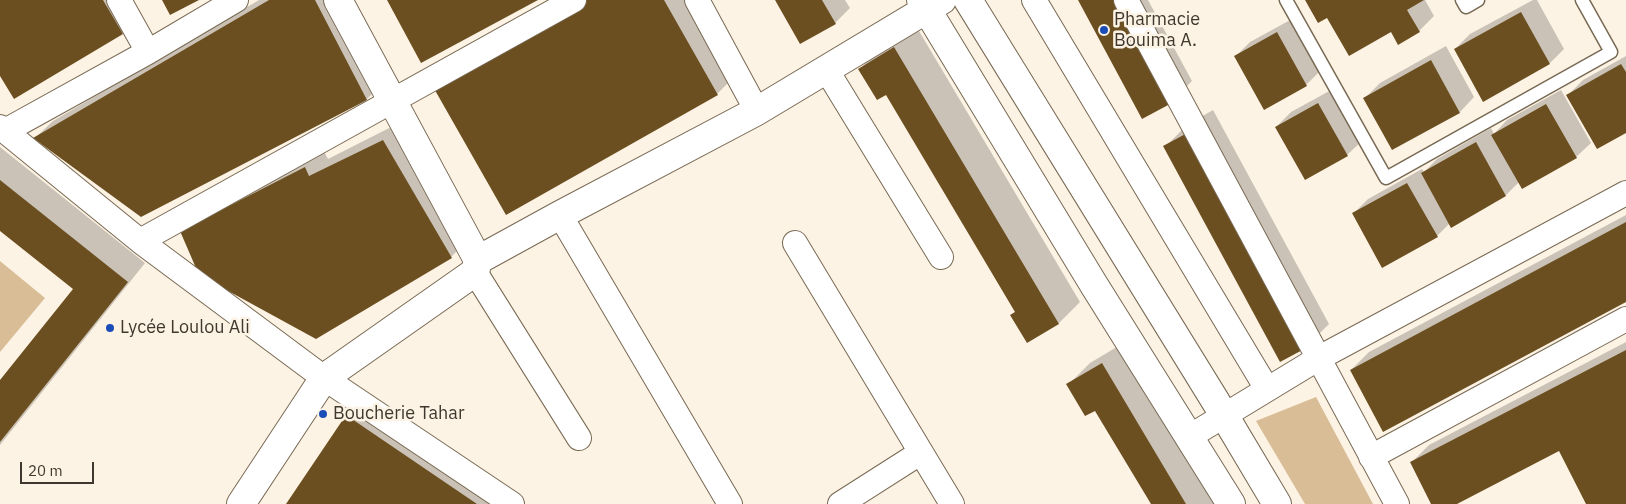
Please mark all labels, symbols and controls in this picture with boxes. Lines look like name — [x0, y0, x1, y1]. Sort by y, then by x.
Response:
place label: Pharmacie Bouima A. — [1114, 9, 1200, 52]
marker: Pharmacie Bouima A. — [1098, 24, 1110, 36]
place label: Lycée Loulou Ali — [120, 317, 250, 339]
marker: Lycée Loulou Ali — [104, 322, 116, 334]
place label: Boucherie Tahar — [333, 403, 465, 425]
marker: Boucherie Tahar — [317, 408, 329, 420]
scale bar — [22, 452, 96, 484]
text: 20 m — [28, 461, 63, 480]

